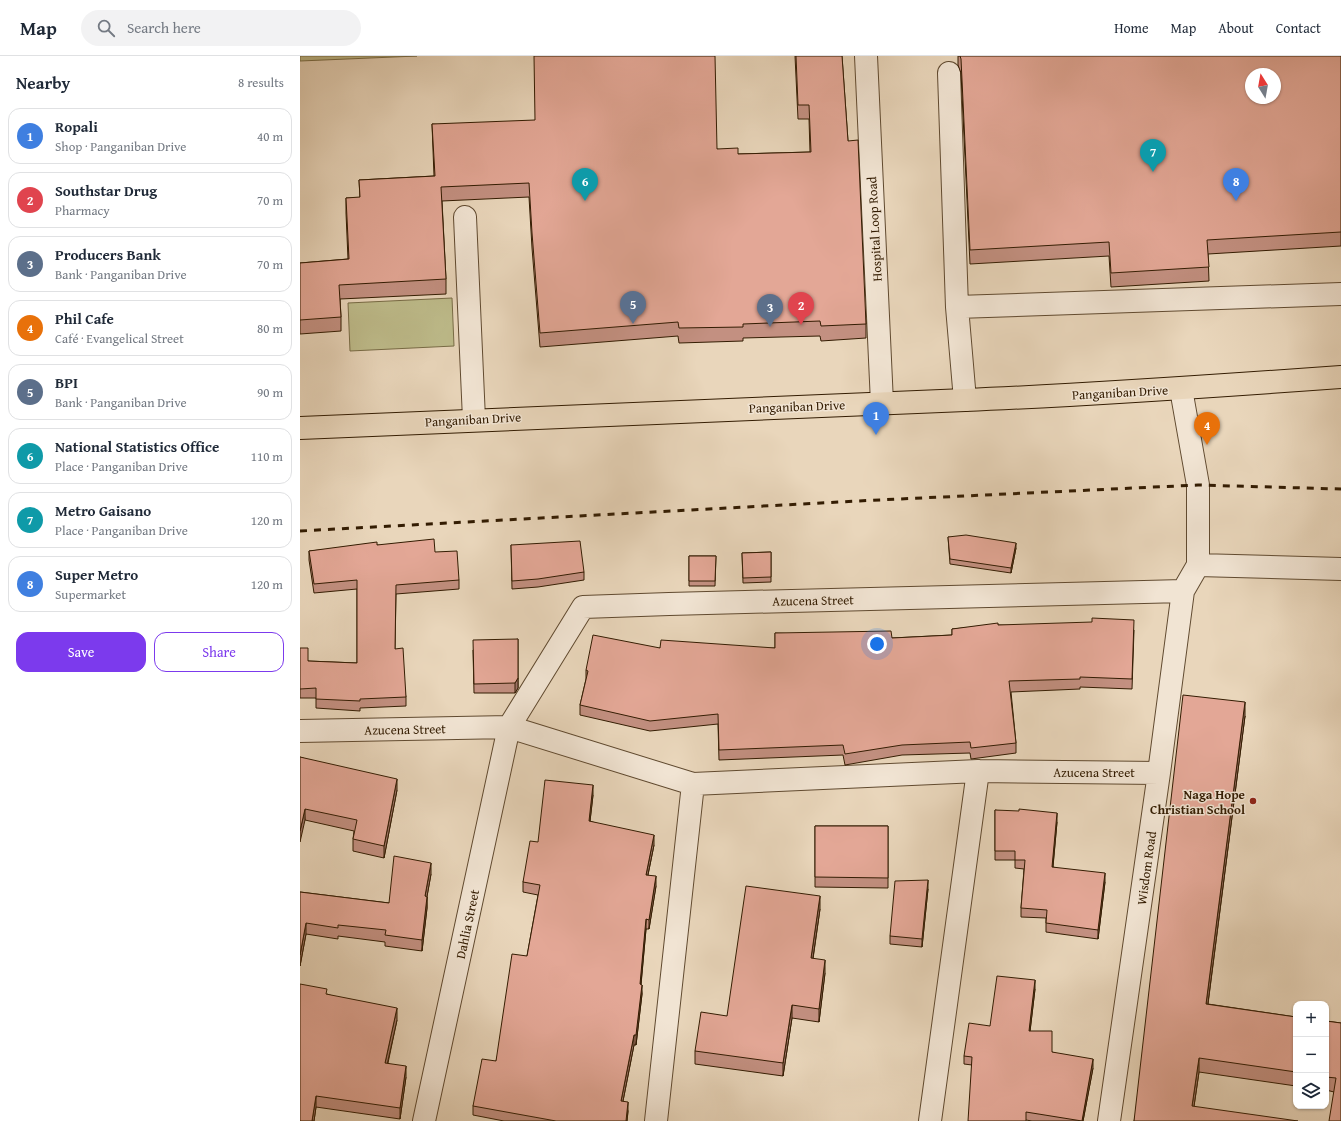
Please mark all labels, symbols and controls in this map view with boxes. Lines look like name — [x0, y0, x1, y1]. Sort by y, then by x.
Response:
search box — [81, 10, 361, 46]
text: Map — [20, 14, 57, 42]
icon: search — [95, 17, 117, 39]
text: Search here — [127, 17, 201, 38]
text: Home — [1114, 18, 1149, 38]
text: Map — [1171, 18, 1196, 38]
text: About — [1218, 18, 1254, 38]
text: Contact — [1276, 18, 1321, 38]
north arrow — [1245, 68, 1281, 104]
text: Nearby — [16, 70, 70, 95]
text: 8 results — [238, 73, 284, 92]
text: Ropali — [55, 116, 98, 137]
text: 1 — [27, 127, 33, 146]
text: 40 m — [257, 127, 283, 146]
text: Shop · Panganiban Drive — [55, 137, 186, 156]
pin: 7 — [1140, 139, 1166, 172]
pin: 6 — [572, 168, 598, 201]
pin: 8 — [1223, 168, 1249, 201]
street label: Hospital Loop Road — [862, 176, 887, 282]
text: Southstar Drug — [55, 180, 157, 201]
text: 2 — [27, 191, 33, 210]
text: 70 m — [257, 191, 283, 210]
text: Pharmacy — [55, 201, 110, 220]
text: Producers Bank — [55, 244, 161, 265]
text: 3 — [27, 255, 33, 274]
text: 70 m — [257, 255, 283, 274]
text: Bank · Panganiban Drive — [55, 265, 187, 284]
pin: 5 — [620, 291, 646, 324]
pin: 2 — [788, 292, 814, 325]
pin: 3 — [757, 294, 783, 327]
text: Phil Cafe — [55, 308, 114, 329]
text: 4 — [27, 319, 33, 338]
text: 80 m — [257, 319, 283, 338]
text: Café · Evangelical Street — [55, 329, 184, 348]
text: BPI — [55, 372, 78, 393]
street label: Panganiban Drive — [1071, 380, 1169, 405]
text: 5 — [27, 383, 33, 402]
text: 90 m — [257, 383, 283, 402]
text: Bank · Panganiban Drive — [55, 393, 187, 412]
street label: Panganiban Drive — [749, 395, 845, 418]
pin: 1 — [863, 402, 889, 435]
street label: Panganiban Drive — [424, 407, 522, 432]
pin: 4 — [1194, 412, 1220, 445]
text: National Statistics Office — [55, 436, 219, 457]
text: 6 — [27, 447, 33, 466]
text: 110 m — [251, 447, 283, 466]
text: Place · Panganiban Drive — [55, 457, 188, 476]
text: Metro Gaisano — [55, 500, 151, 521]
text: 7 — [27, 511, 33, 530]
text: 120 m — [251, 511, 283, 530]
text: Place · Panganiban Drive — [55, 521, 188, 540]
text: Super Metro — [55, 564, 138, 585]
text: 8 — [27, 575, 33, 594]
text: 120 m — [251, 575, 283, 594]
text: Supermarket — [55, 585, 126, 604]
street label: Azucena Street — [772, 590, 854, 611]
button: Save — [16, 632, 146, 672]
button: Share — [154, 632, 284, 672]
your location — [867, 634, 887, 654]
street label: Azucena Street — [364, 719, 446, 740]
street label: Azucena Street — [1053, 763, 1135, 782]
place label: Naga Hope Christian School — [1150, 785, 1245, 819]
marker: Naga Hope Christian School — [1248, 796, 1258, 806]
street label: Wisdom Road — [1132, 830, 1161, 906]
street label: Dahlia Street — [451, 887, 484, 961]
map controls — [1293, 1001, 1329, 1109]
button: + — [1293, 1001, 1329, 1037]
button: − — [1293, 1037, 1329, 1073]
button: layers — [1293, 1073, 1329, 1109]

